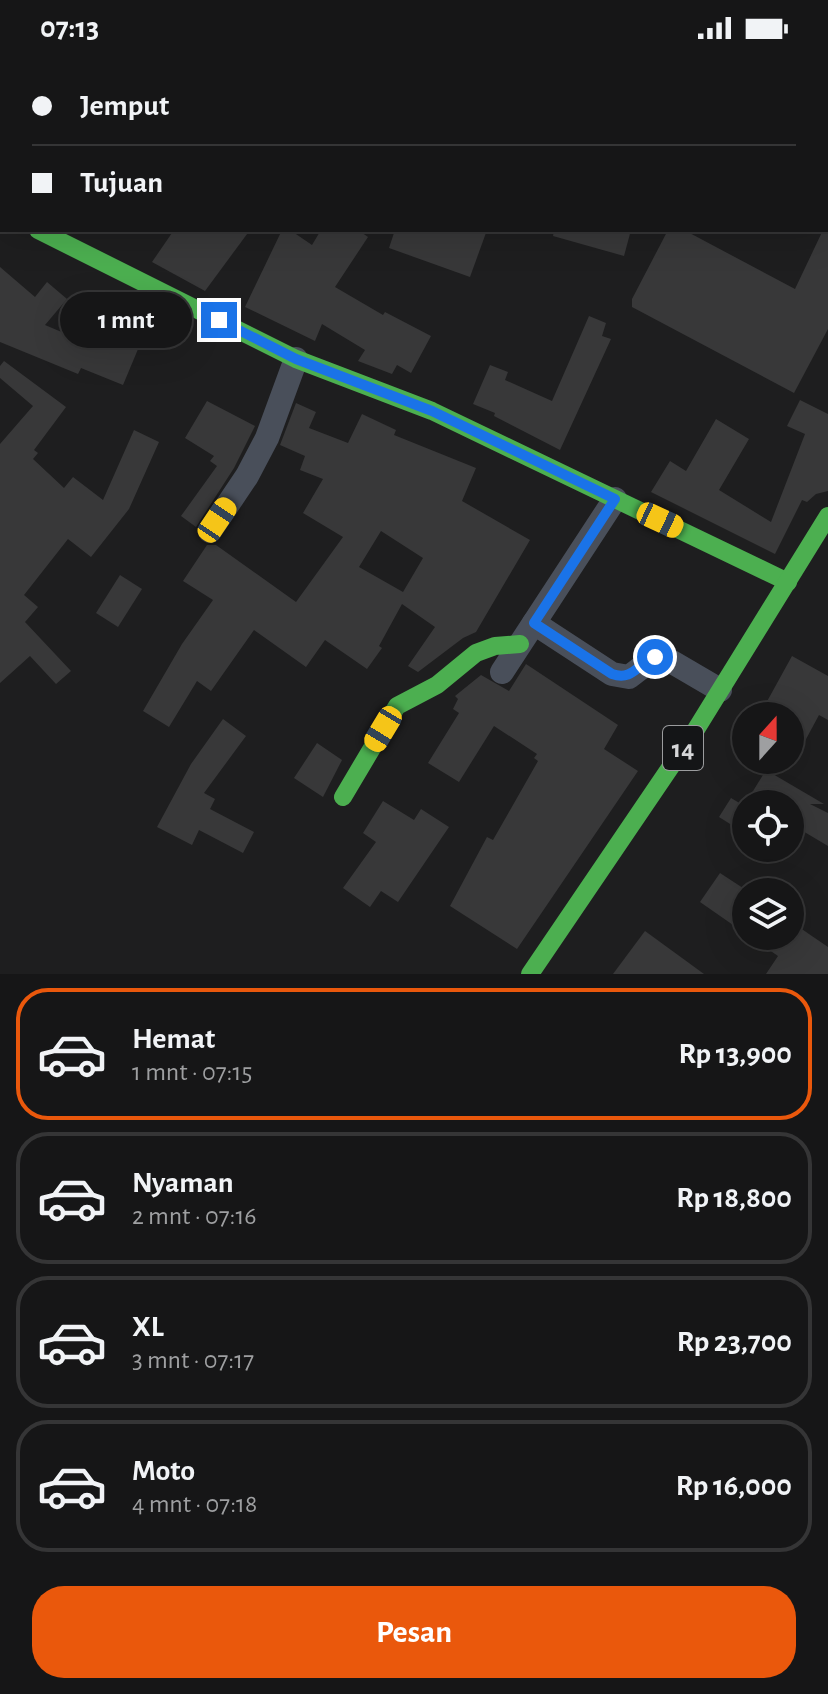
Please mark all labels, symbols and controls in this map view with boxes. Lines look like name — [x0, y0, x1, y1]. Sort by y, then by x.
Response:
text: 07:13 — [40, 13, 99, 43]
text: Jemput — [80, 91, 169, 121]
text: Tujuan — [80, 168, 163, 198]
callout: 1 mnt — [59, 292, 191, 348]
route end — [201, 302, 237, 338]
text: 1 mnt — [98, 307, 154, 333]
car — [194, 493, 240, 547]
car — [633, 499, 687, 541]
route start — [637, 639, 673, 675]
car — [360, 702, 406, 756]
north arrow — [732, 702, 804, 774]
map controls — [732, 702, 804, 950]
road number: 14 — [663, 726, 703, 770]
button: locate — [732, 790, 804, 862]
button: layers — [732, 878, 804, 950]
icon: car — [36, 1018, 108, 1090]
text: Hemat — [132, 1024, 215, 1054]
text: Rp 13,900 — [678, 1039, 792, 1069]
text: 1 mnt · 07:15 — [132, 1059, 252, 1085]
icon: car — [36, 1162, 108, 1234]
text: Nyaman — [132, 1168, 234, 1198]
text: Rp 18,800 — [676, 1183, 792, 1213]
text: 2 mnt · 07:16 — [132, 1203, 257, 1229]
icon: car — [36, 1306, 108, 1378]
text: XL — [132, 1312, 164, 1342]
text: Rp 23,700 — [677, 1327, 792, 1357]
text: 3 mnt · 07:17 — [132, 1347, 254, 1373]
icon: car — [36, 1450, 108, 1522]
text: Moto — [132, 1456, 195, 1486]
text: Rp 16,000 — [676, 1471, 792, 1501]
text: 4 mnt · 07:18 — [132, 1491, 257, 1517]
button: Pesan — [32, 1586, 796, 1678]

